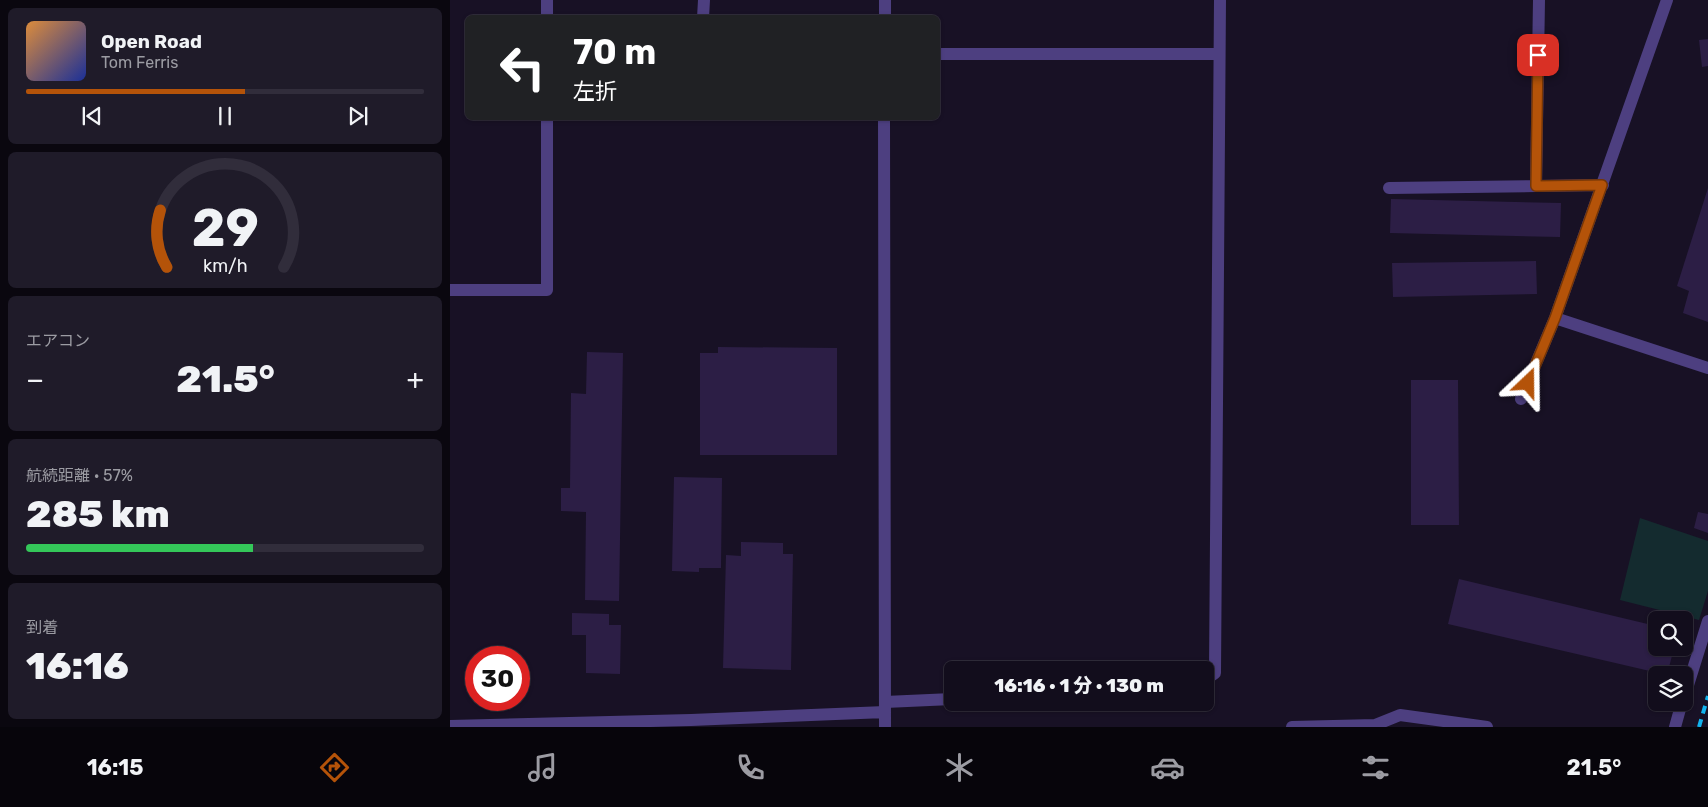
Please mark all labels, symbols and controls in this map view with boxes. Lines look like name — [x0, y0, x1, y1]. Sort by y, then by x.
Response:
text: Open Road — [101, 30, 202, 53]
text: 70 m — [573, 31, 656, 73]
pin — [1517, 34, 1559, 76]
icon: left — [490, 35, 555, 100]
icon: arrive — [1524, 41, 1552, 69]
text: Tom Ferris — [101, 53, 178, 72]
text: 左折 — [573, 78, 617, 105]
icon: previous — [78, 102, 106, 130]
icon: pause — [211, 102, 239, 130]
icon: next — [344, 102, 372, 130]
text: 29 — [191, 197, 259, 259]
text: km/h — [203, 255, 247, 276]
text: エアコン — [26, 331, 90, 350]
text: 21.5° — [176, 356, 275, 402]
position arrow — [1501, 356, 1553, 408]
text: − — [26, 363, 44, 396]
text: + — [407, 363, 424, 396]
text: 航続距離 · 57% — [26, 466, 133, 485]
text: 285 km — [26, 491, 170, 537]
map controls — [1648, 611, 1693, 711]
button: search — [1648, 611, 1693, 656]
text: 到着 — [26, 618, 58, 637]
text: 16:16 — [26, 643, 129, 689]
speed limit sign: 30 — [465, 646, 530, 711]
button: layers — [1648, 666, 1693, 711]
text: 16:16 · 1 分 · 130 m — [994, 674, 1164, 697]
icon: directions — [317, 750, 352, 785]
icon: music — [525, 750, 560, 785]
icon: phone — [733, 750, 768, 785]
icon: climate — [942, 750, 977, 785]
icon: car — [1150, 750, 1185, 785]
icon: filters — [1358, 750, 1393, 785]
text: 16:15 — [87, 754, 143, 781]
text: 21.5° — [1567, 754, 1621, 781]

